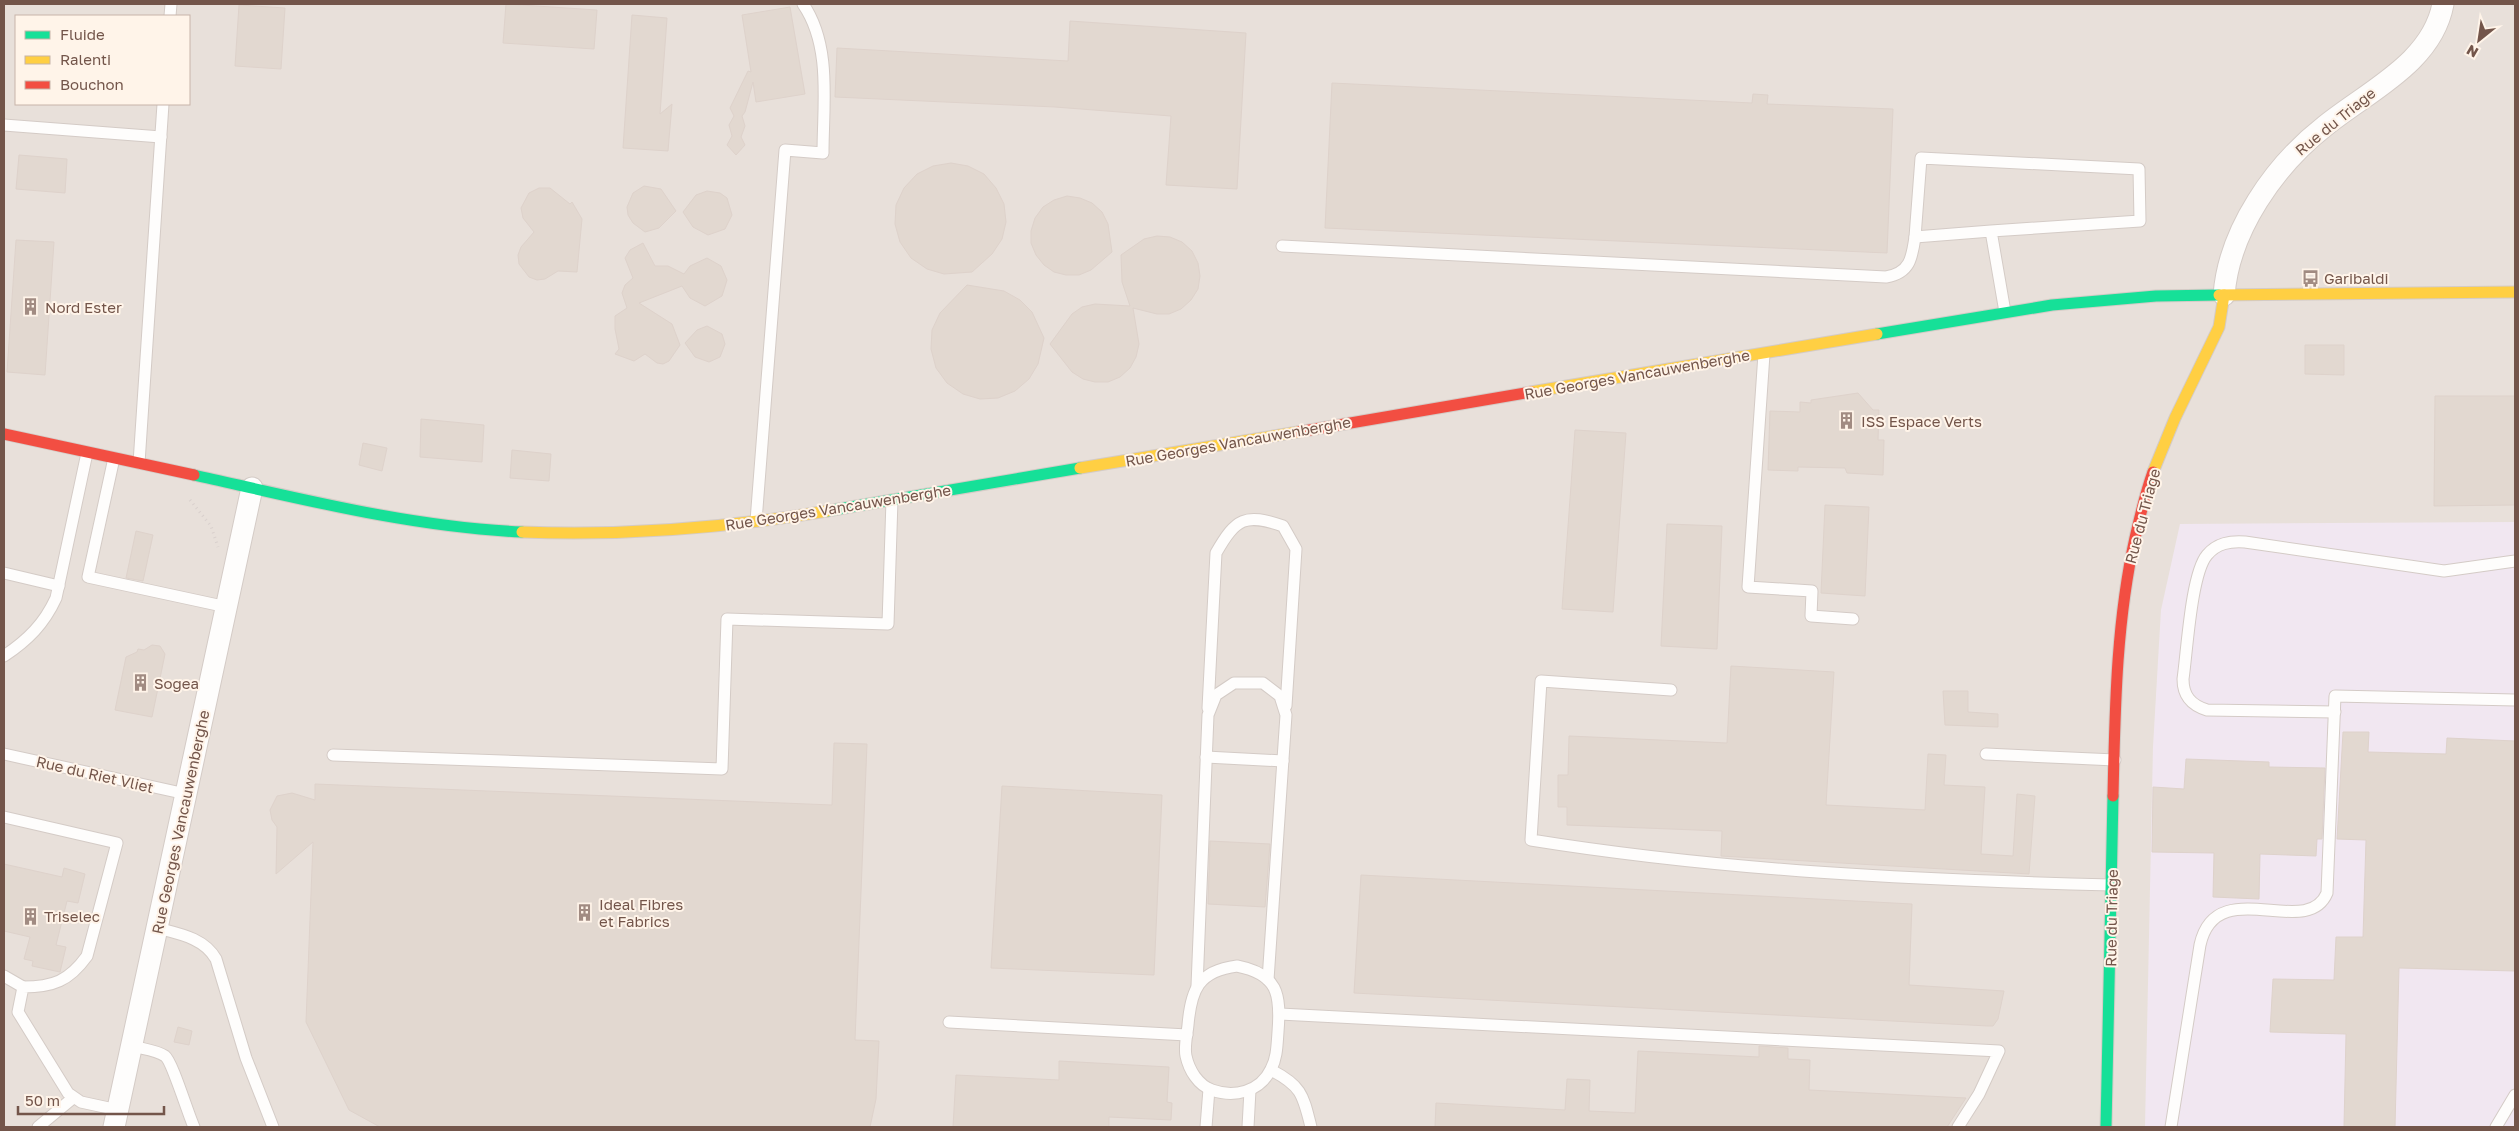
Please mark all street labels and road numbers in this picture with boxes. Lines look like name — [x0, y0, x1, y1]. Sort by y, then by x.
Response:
street label: Rue du Triage — [2291, 83, 2379, 159]
street label: Rue Georges Vancauwenberghe — [1523, 345, 1751, 403]
street label: Rue Georges Vancauwenberghe — [1124, 412, 1352, 470]
street label: Rue du Triage — [2121, 466, 2163, 566]
street label: Rue Georges Vancauwenberghe — [724, 480, 952, 534]
street label: Rue Georges Vancauwenberghe — [147, 708, 213, 936]
street label: Rue du Riet Vliet — [35, 752, 155, 796]
street label: Rue du Triage — [2101, 869, 2121, 967]

